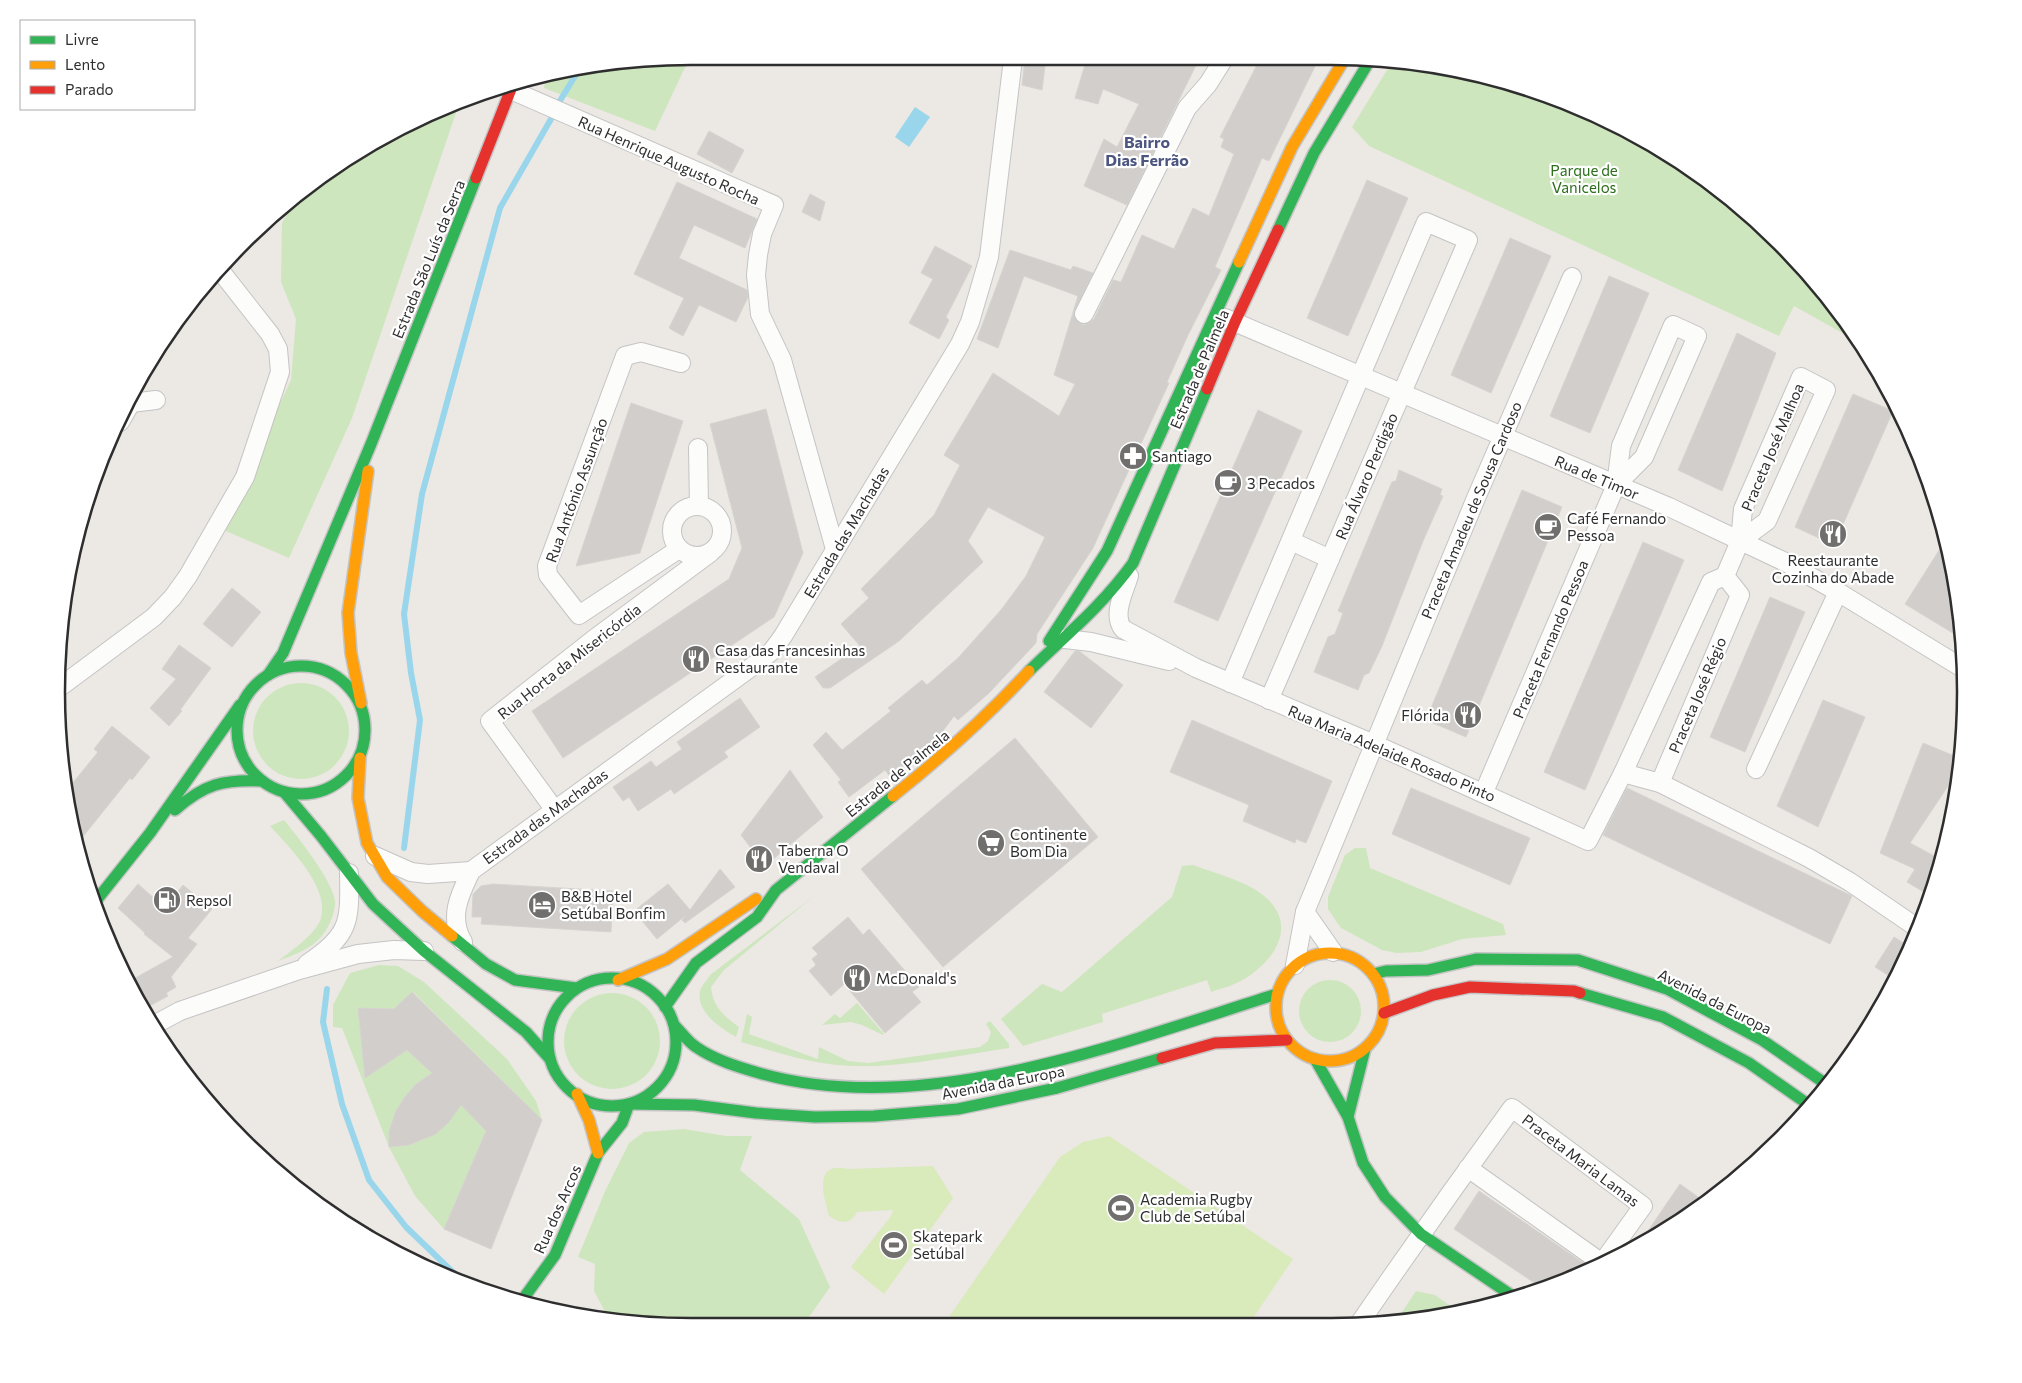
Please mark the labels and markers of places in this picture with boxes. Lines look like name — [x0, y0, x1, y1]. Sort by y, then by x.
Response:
pharmacy icon: Santiago — [1118, 441, 1148, 471]
place label: Santiago — [1152, 447, 1212, 465]
cafe icon: 3 Pecados — [1213, 468, 1243, 498]
place label: 3 Pecados — [1247, 474, 1315, 492]
place label: Café Fernando Pessoa — [1567, 509, 1666, 544]
cafe icon: Café Fernando Pessoa — [1533, 512, 1563, 542]
restaurant icon: Reestaurante Cozinha do Abade — [1818, 519, 1848, 549]
place label: Reestaurante Cozinha do Abade — [1772, 551, 1894, 586]
place label: Casa das Francesinhas Restaurante — [715, 641, 866, 676]
restaurant icon: Casa das Francesinhas Restaurante — [681, 644, 711, 674]
restaurant icon: Flórida — [1453, 700, 1483, 730]
place label: Flórida — [1401, 706, 1449, 724]
place label: Continente Bom Dia — [1010, 825, 1087, 860]
supermarket icon: Continente Bom Dia — [976, 828, 1006, 858]
place label: Taberna O Vendaval — [778, 841, 849, 876]
restaurant icon: Taberna O Vendaval — [744, 844, 774, 874]
fuel station icon: Repsol — [152, 885, 182, 915]
place label: B&B Hotel Setúbal Bonfim — [561, 887, 666, 922]
hotel icon: B&B Hotel Setúbal Bonfim — [527, 890, 557, 920]
place label: Repsol — [186, 891, 232, 909]
restaurant icon: McDonald's — [842, 963, 872, 993]
place label: McDonald's — [876, 969, 957, 987]
place label: Academia Rugby Club de Setúbal — [1140, 1190, 1253, 1225]
sports icon: Academia Rugby Club de Setúbal — [1106, 1193, 1136, 1223]
place label: Skatepark Setúbal — [913, 1227, 983, 1262]
sports icon: Skatepark Setúbal — [879, 1230, 909, 1260]

